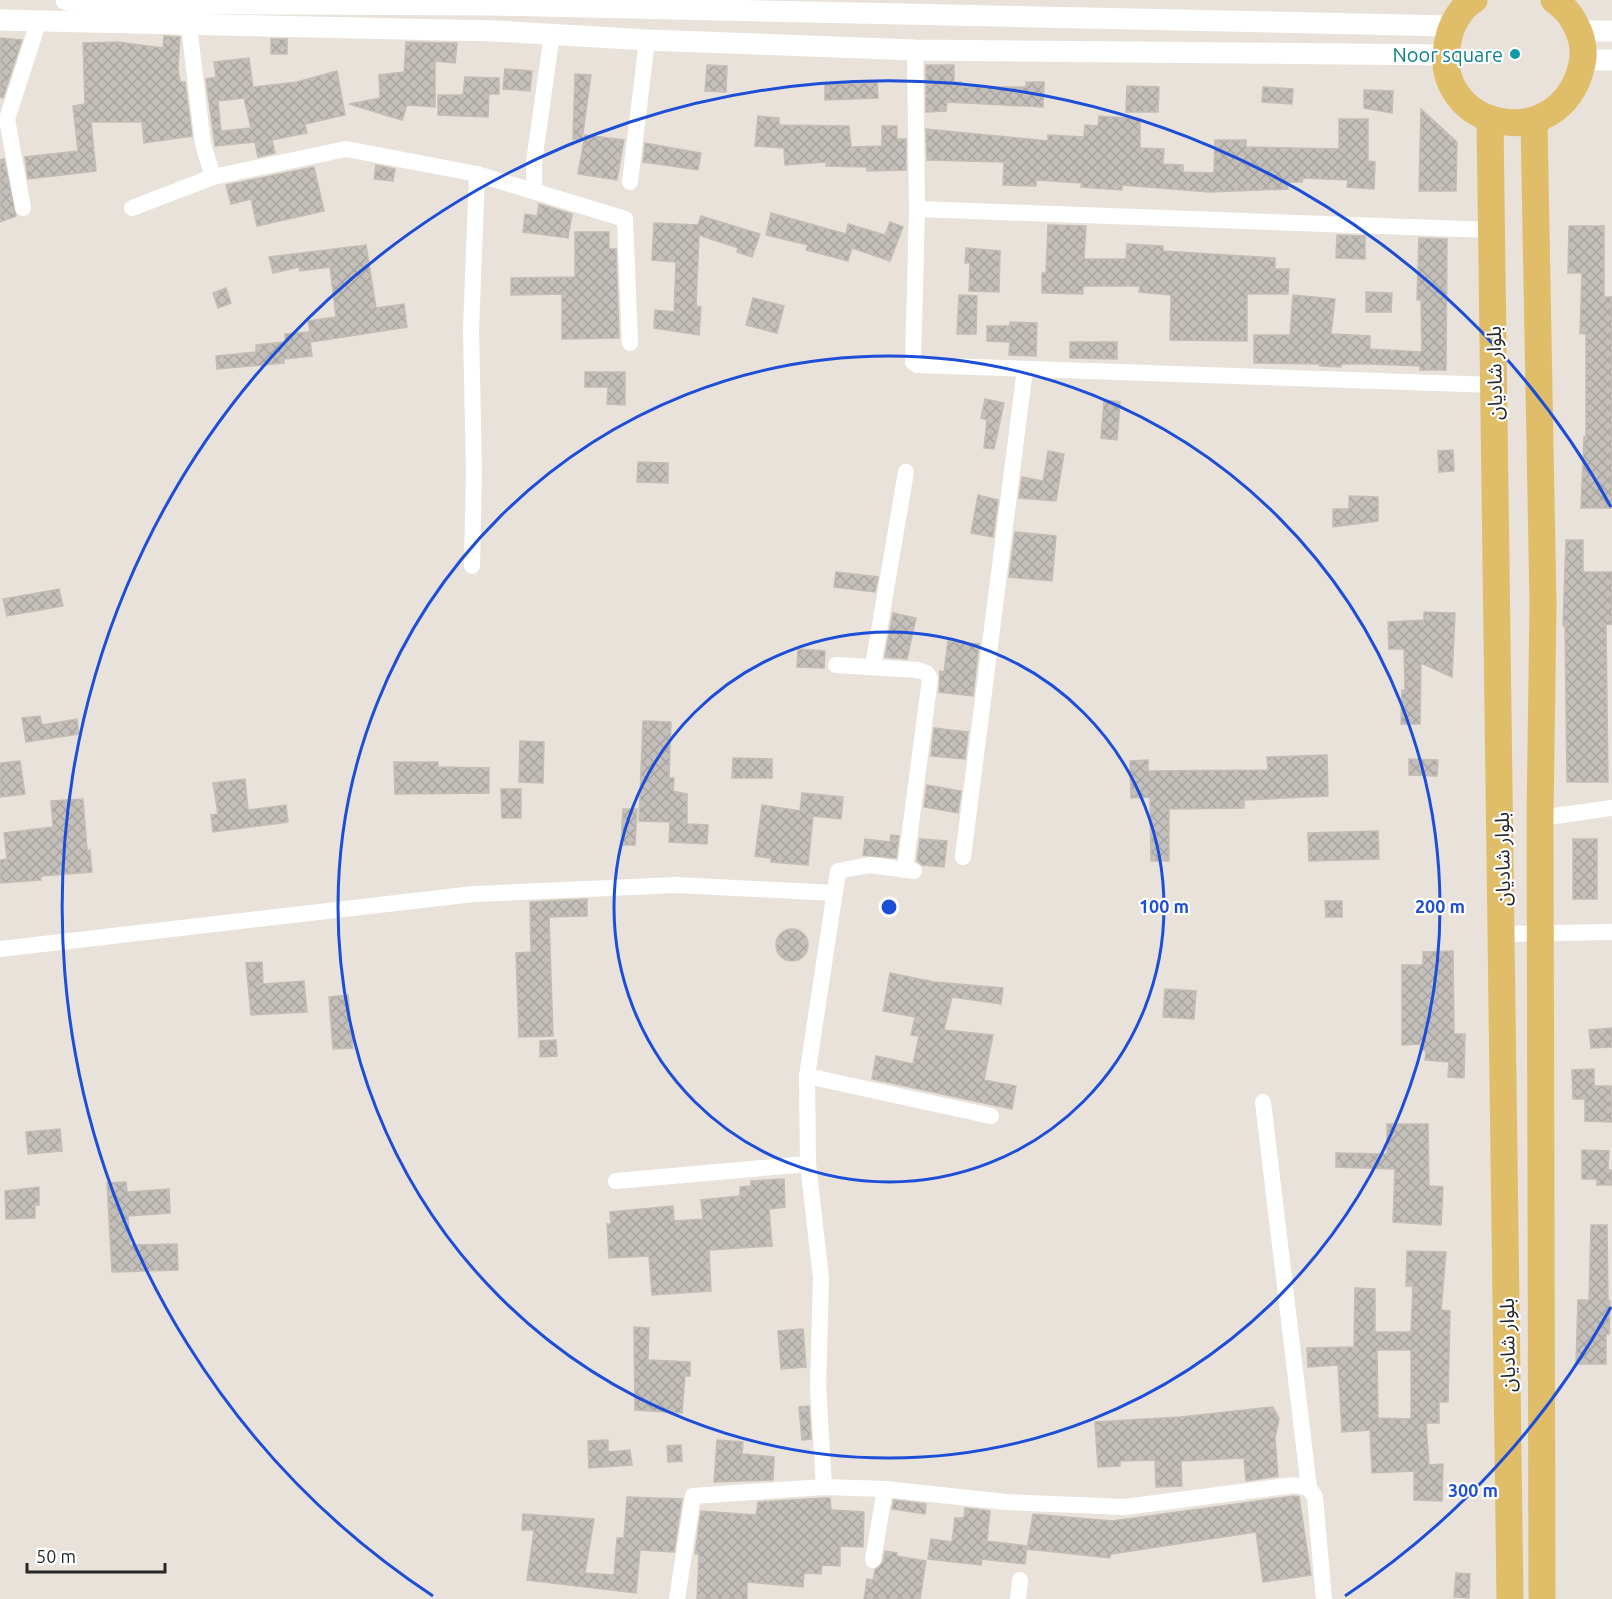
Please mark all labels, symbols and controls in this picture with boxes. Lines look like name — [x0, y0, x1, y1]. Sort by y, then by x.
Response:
place label: Noor square — [1392, 43, 1503, 66]
marker: Noor square — [1508, 47, 1522, 61]
street label: بلوار شادیان — [1482, 326, 1507, 420]
street label: بلوار شادیان — [1490, 812, 1515, 906]
text: 100 m — [1139, 896, 1189, 916]
text: 200 m — [1415, 896, 1465, 916]
centre of rings — [879, 897, 899, 917]
street label: بلوار شادیان — [1495, 1298, 1520, 1392]
text: 300 m — [1448, 1480, 1498, 1500]
scale bar — [27, 1536, 165, 1574]
text: 50 m — [36, 1546, 76, 1566]

